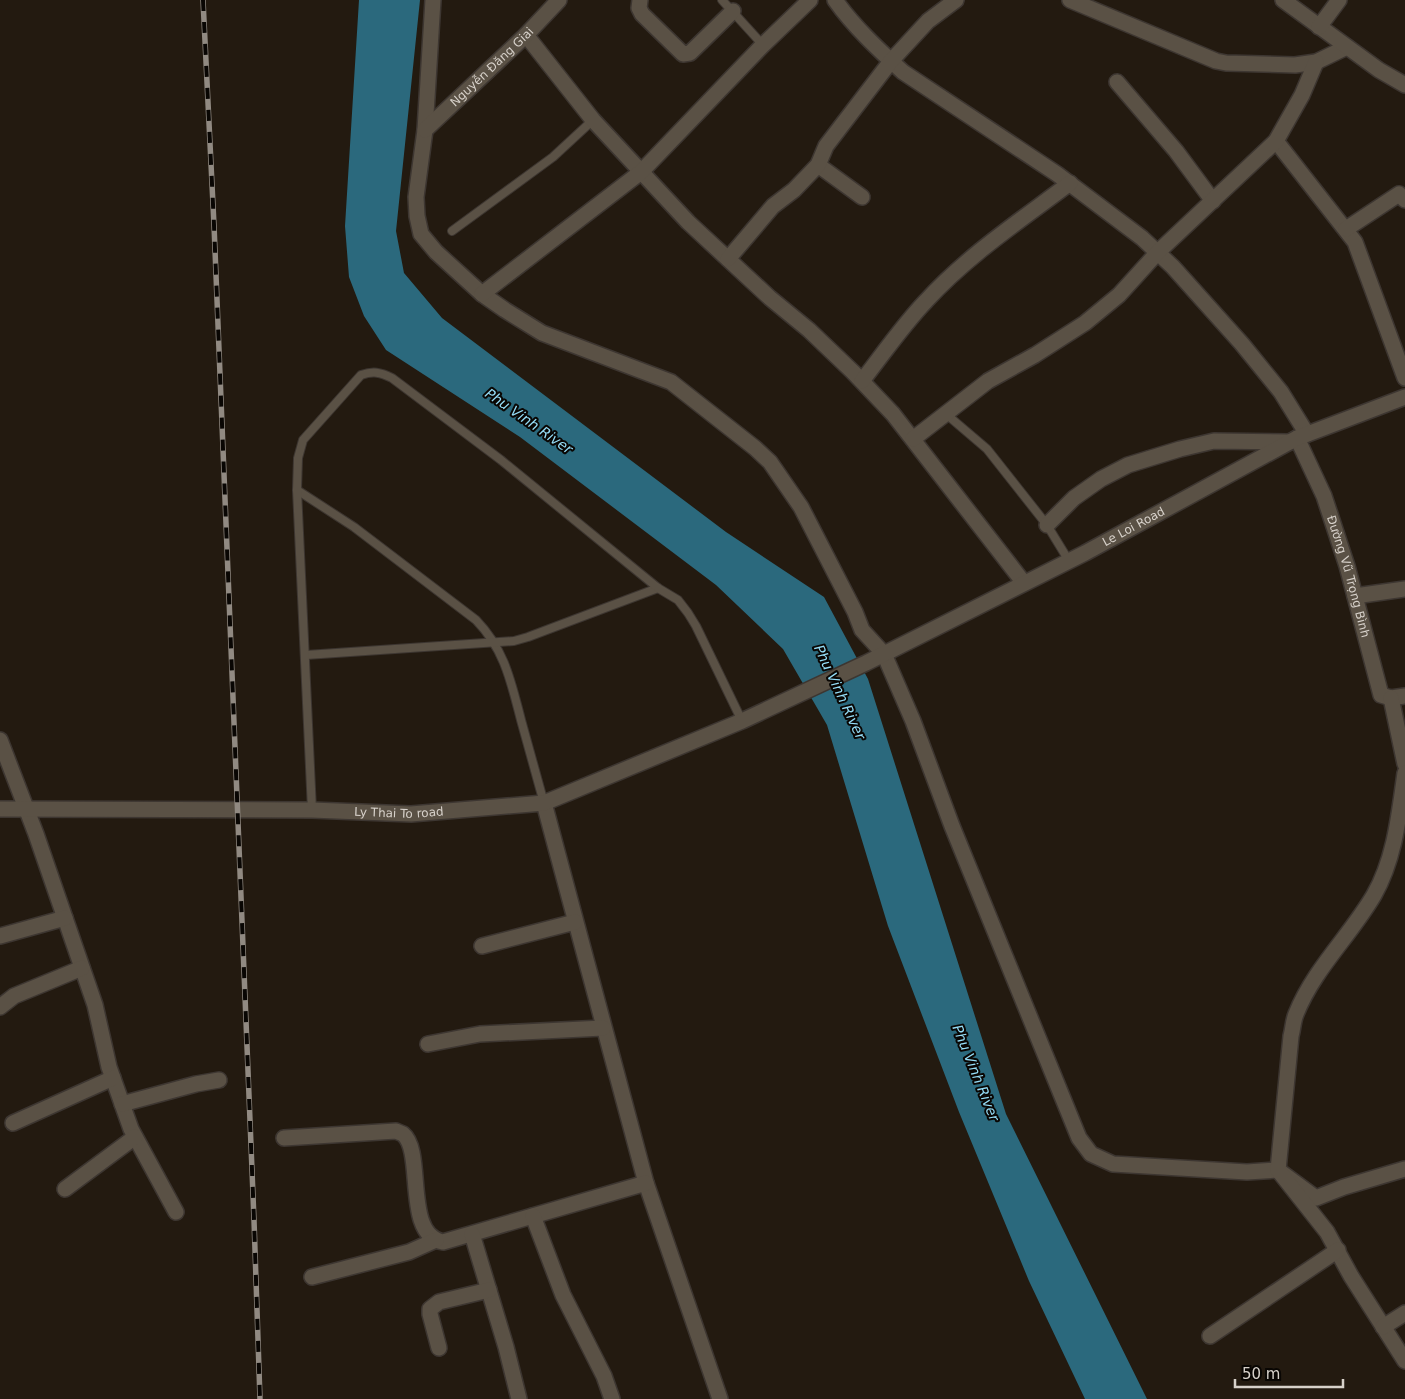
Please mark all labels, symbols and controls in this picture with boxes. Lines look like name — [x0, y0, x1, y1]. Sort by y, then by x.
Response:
street label: Nguyễn Đăng Giai — [447, 24, 537, 109]
water label: Phu Vinh River — [482, 385, 577, 458]
street label: Le Loi Road — [1100, 504, 1167, 549]
street label: Đường Vũ Trọng Bình — [1324, 513, 1373, 639]
water label: Phu Vinh River — [811, 642, 869, 743]
street label: Ly Thai To road — [354, 804, 444, 821]
water label: Phu Vinh River — [949, 1022, 1003, 1125]
scale bar — [1235, 1356, 1342, 1388]
text: 50 m — [1242, 1365, 1280, 1383]

